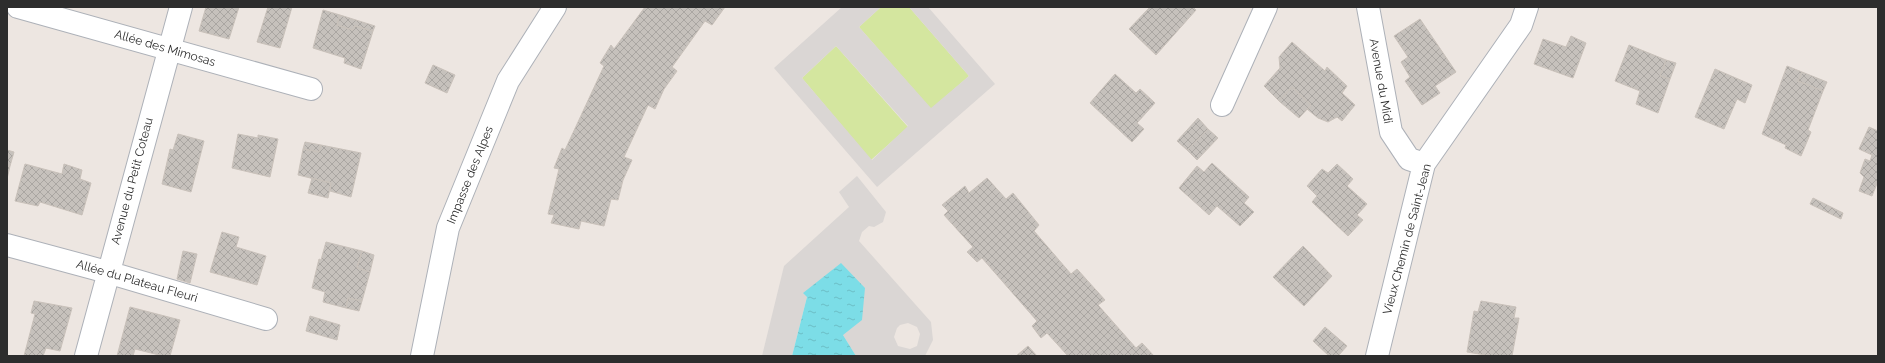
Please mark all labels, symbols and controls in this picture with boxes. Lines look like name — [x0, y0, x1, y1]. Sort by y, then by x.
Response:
street label: Allée des Mimosas — [113, 27, 217, 69]
street label: Avenue du Midi — [1367, 37, 1395, 125]
street label: Avenue du Petit Coteau — [108, 116, 156, 246]
street label: Impasse des Alpes — [444, 124, 496, 226]
street label: Vieux Chemin de Saint-Jean — [1380, 162, 1434, 316]
street label: Allée du Plateau Fleuri — [75, 257, 199, 305]

